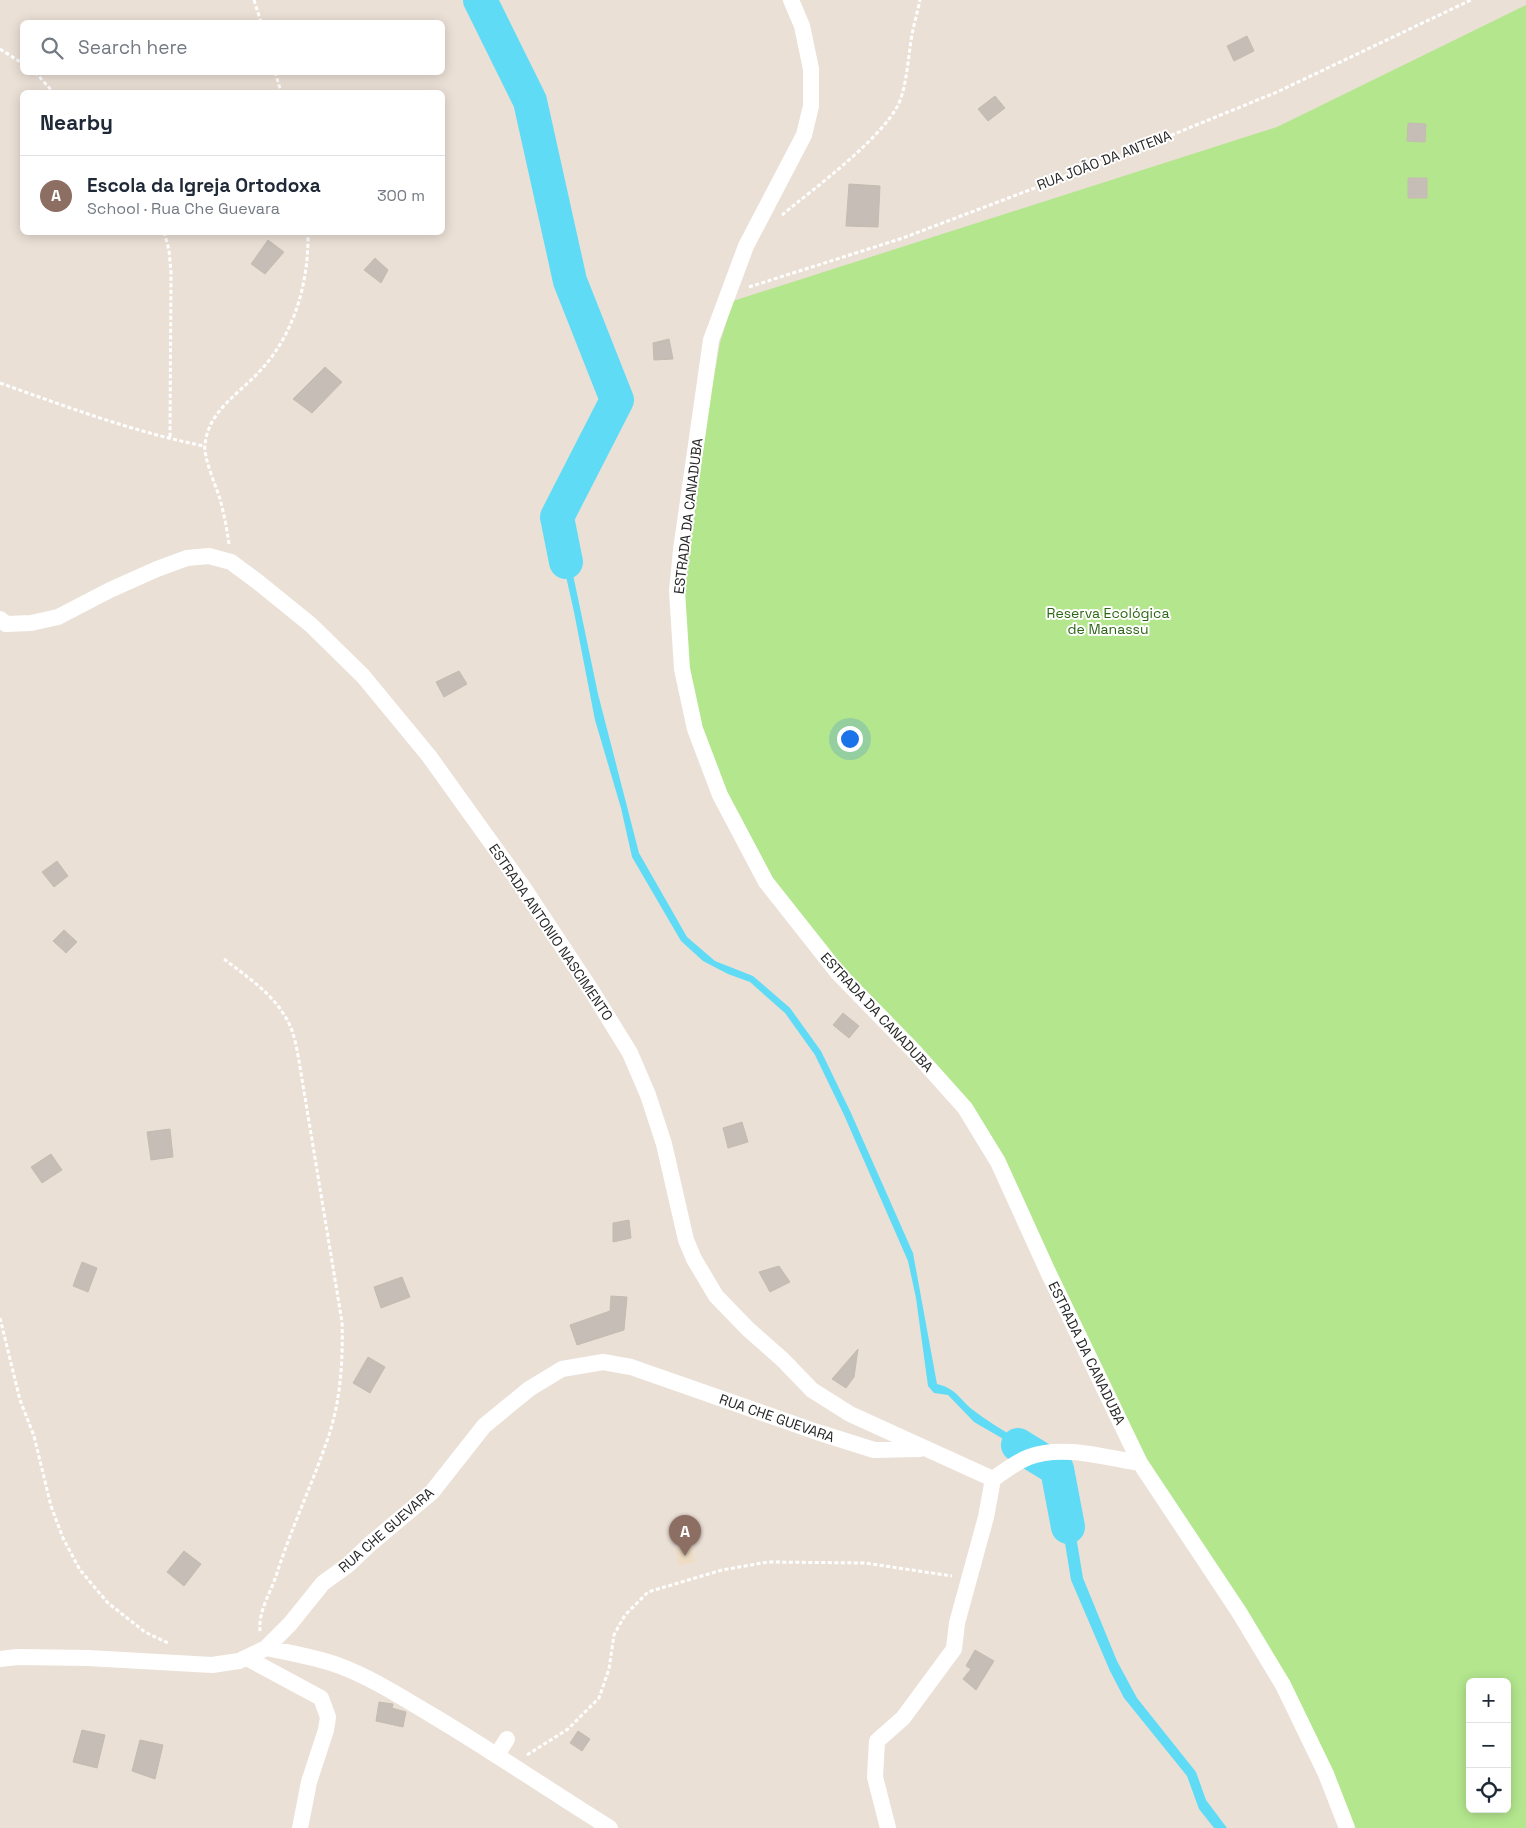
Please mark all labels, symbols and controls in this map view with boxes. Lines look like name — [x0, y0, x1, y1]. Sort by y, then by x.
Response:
search box — [20, 20, 445, 75]
icon: search — [38, 34, 66, 62]
text: Search here — [78, 35, 188, 60]
text: Nearby — [40, 109, 113, 136]
street label: RUA JOÃO DA ANTENA — [1034, 126, 1174, 194]
text: Escola da Igreja Ortodoxa — [87, 173, 321, 198]
text: A — [51, 185, 61, 206]
text: 300 m — [377, 185, 425, 206]
text: School · Rua Che Guevara — [87, 198, 280, 219]
street label: ESTRADA DA CANADUBA — [669, 437, 707, 595]
park label: Reserva Ecológica de Manassu — [1047, 604, 1169, 638]
your location — [837, 726, 863, 752]
street label: ESTRADA ANTONIO NASCIMENTO — [485, 840, 617, 1024]
street label: ESTRADA DA CANADUBA — [817, 948, 937, 1076]
street label: ESTRADA DA CANADUBA — [1044, 1278, 1130, 1428]
street label: RUA CHE GUEVARA — [717, 1390, 837, 1446]
street label: RUA CHE GUEVARA — [335, 1483, 438, 1576]
pin: A — [669, 1515, 701, 1556]
map controls — [1466, 1678, 1511, 1813]
button: + — [1466, 1678, 1511, 1723]
button: − — [1466, 1723, 1511, 1768]
button: locate — [1466, 1768, 1511, 1813]

